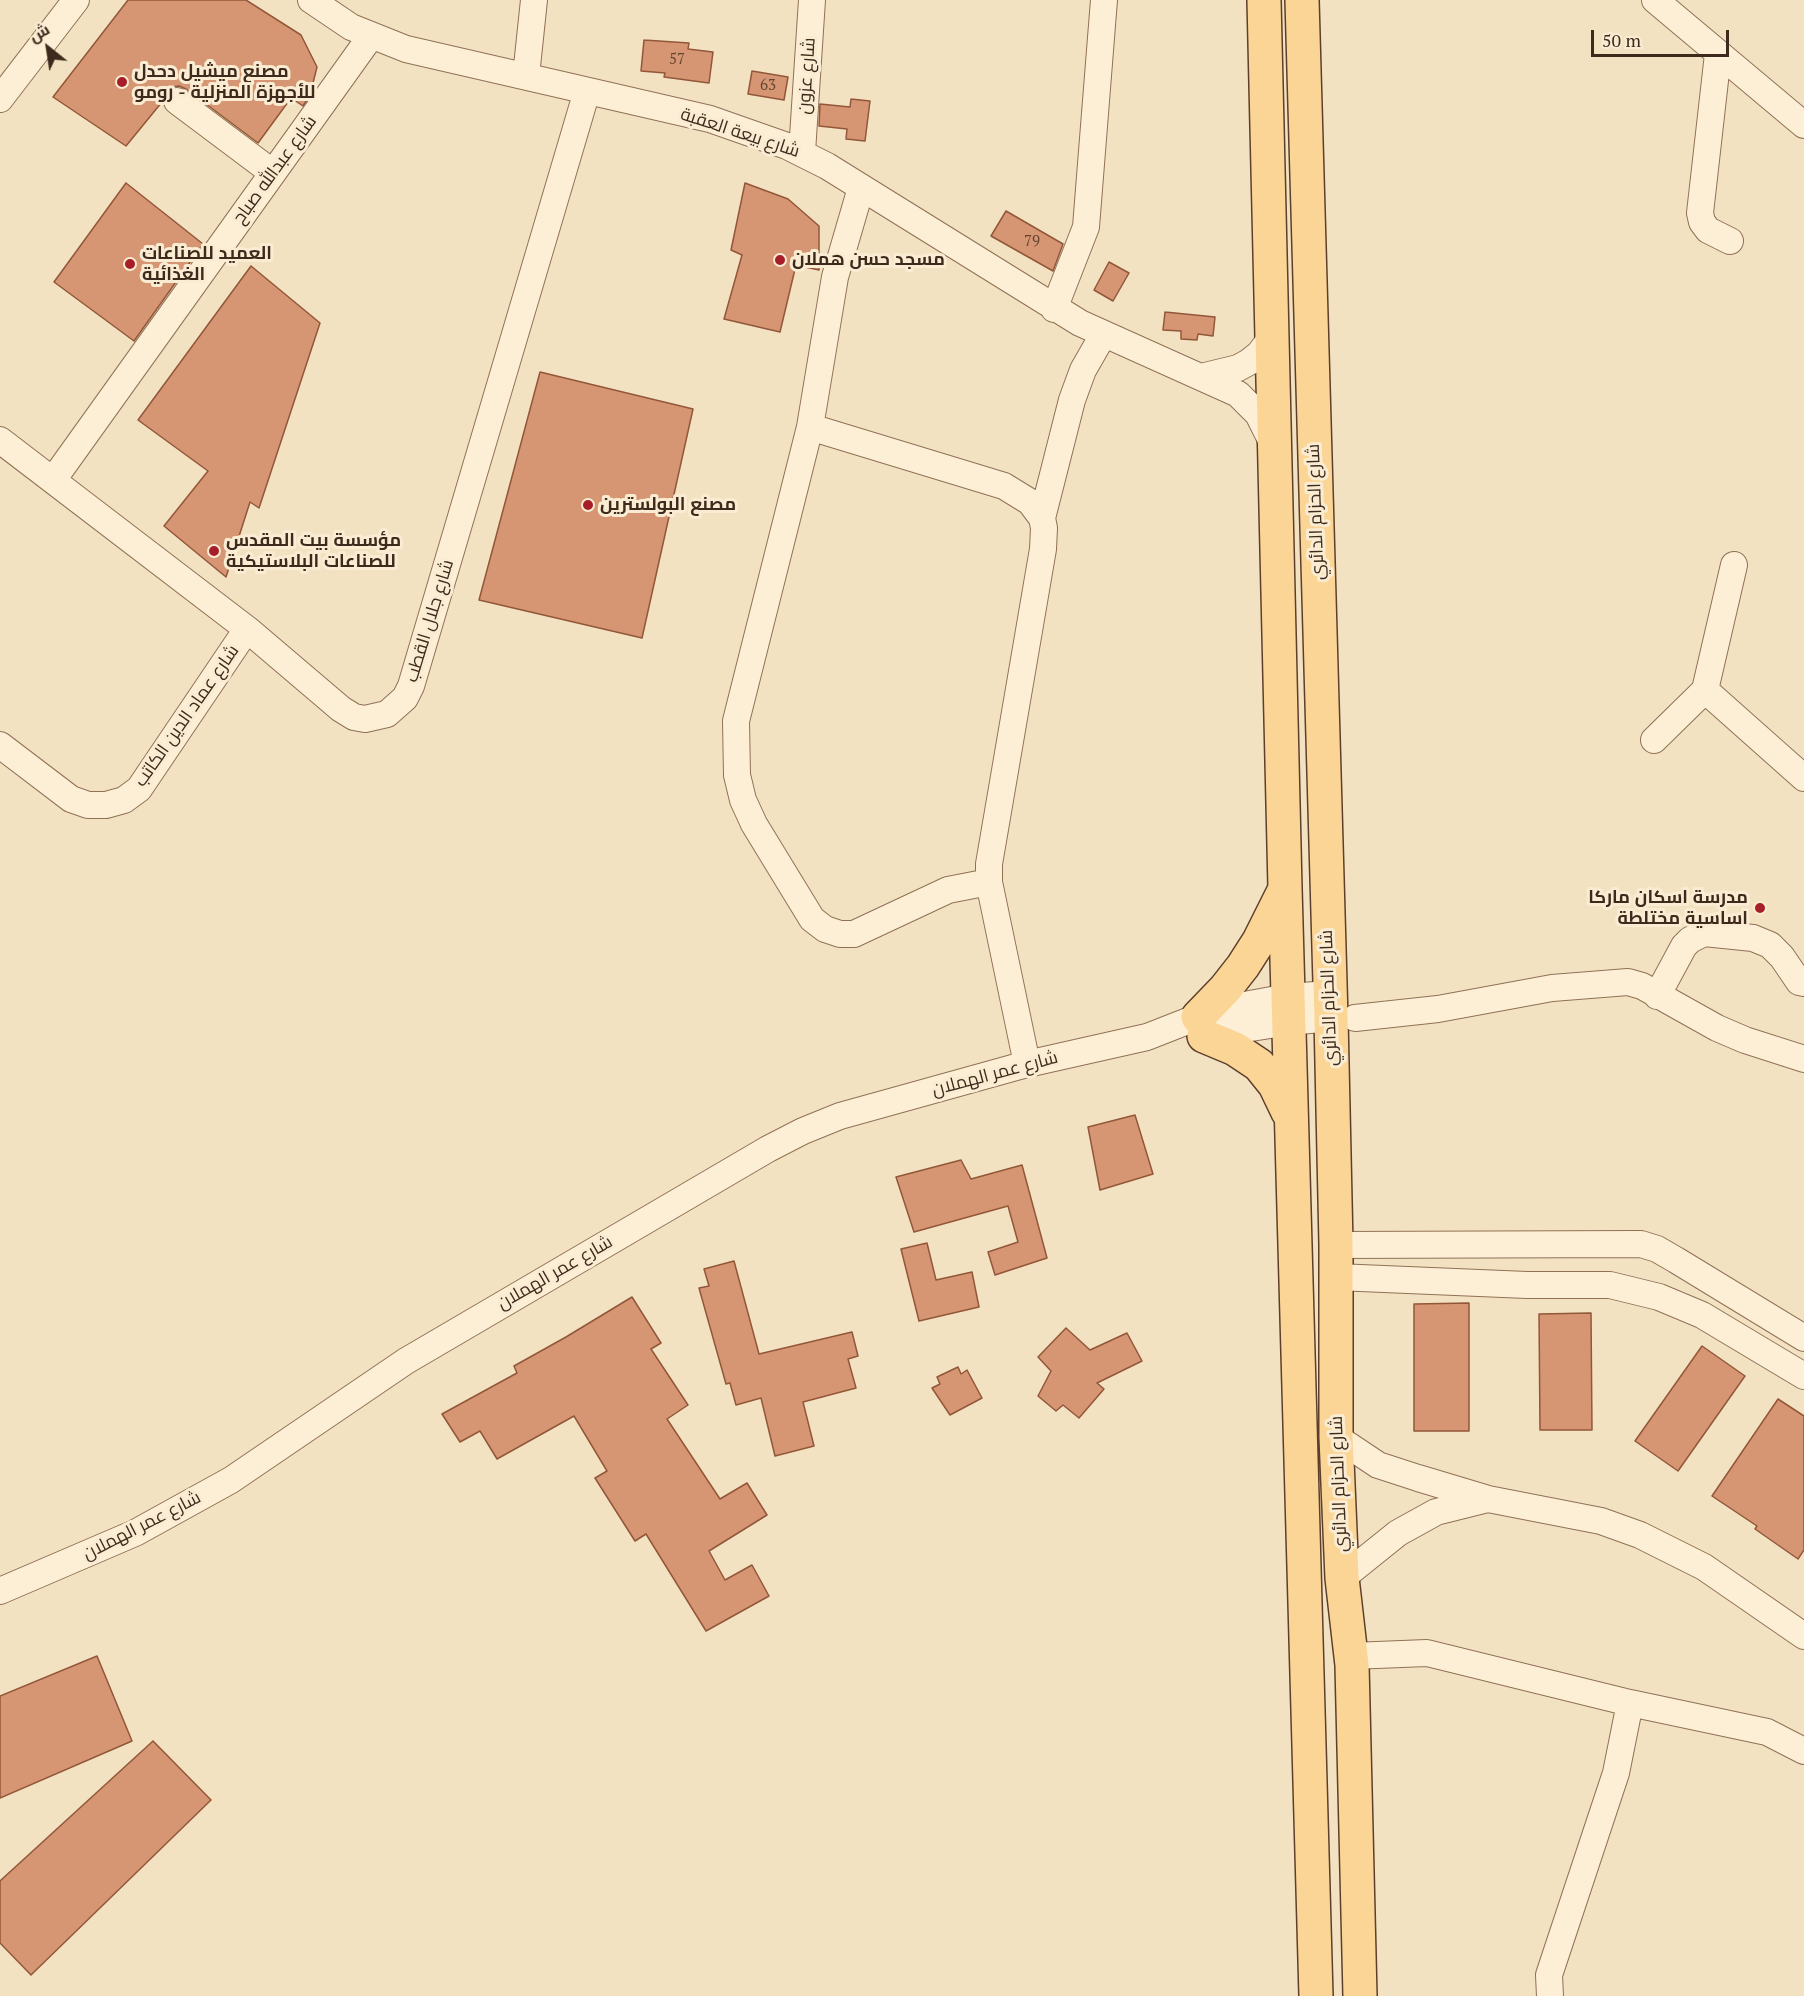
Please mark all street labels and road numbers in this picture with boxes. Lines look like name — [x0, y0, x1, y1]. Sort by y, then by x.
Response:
street label: شارع عزون — [794, 37, 820, 115]
street label: شارع بيعة العقبة — [678, 104, 802, 162]
street label: شارع عبدالله صباح — [228, 112, 322, 228]
street label: شارع الحزام الدائري — [1303, 443, 1329, 581]
street label: شارع جلال القطب — [401, 557, 459, 685]
street label: شارع عماد الدين الكاتب — [130, 641, 244, 791]
street label: شارع الحزام الدائري — [1316, 929, 1342, 1067]
street label: شارع عمر الهملان — [930, 1047, 1060, 1101]
street label: شارع عمر الهملان — [493, 1231, 617, 1315]
street label: شارع الحزام الدائري — [1326, 1415, 1352, 1553]
street label: شارع عمر الهملان — [79, 1487, 205, 1565]

